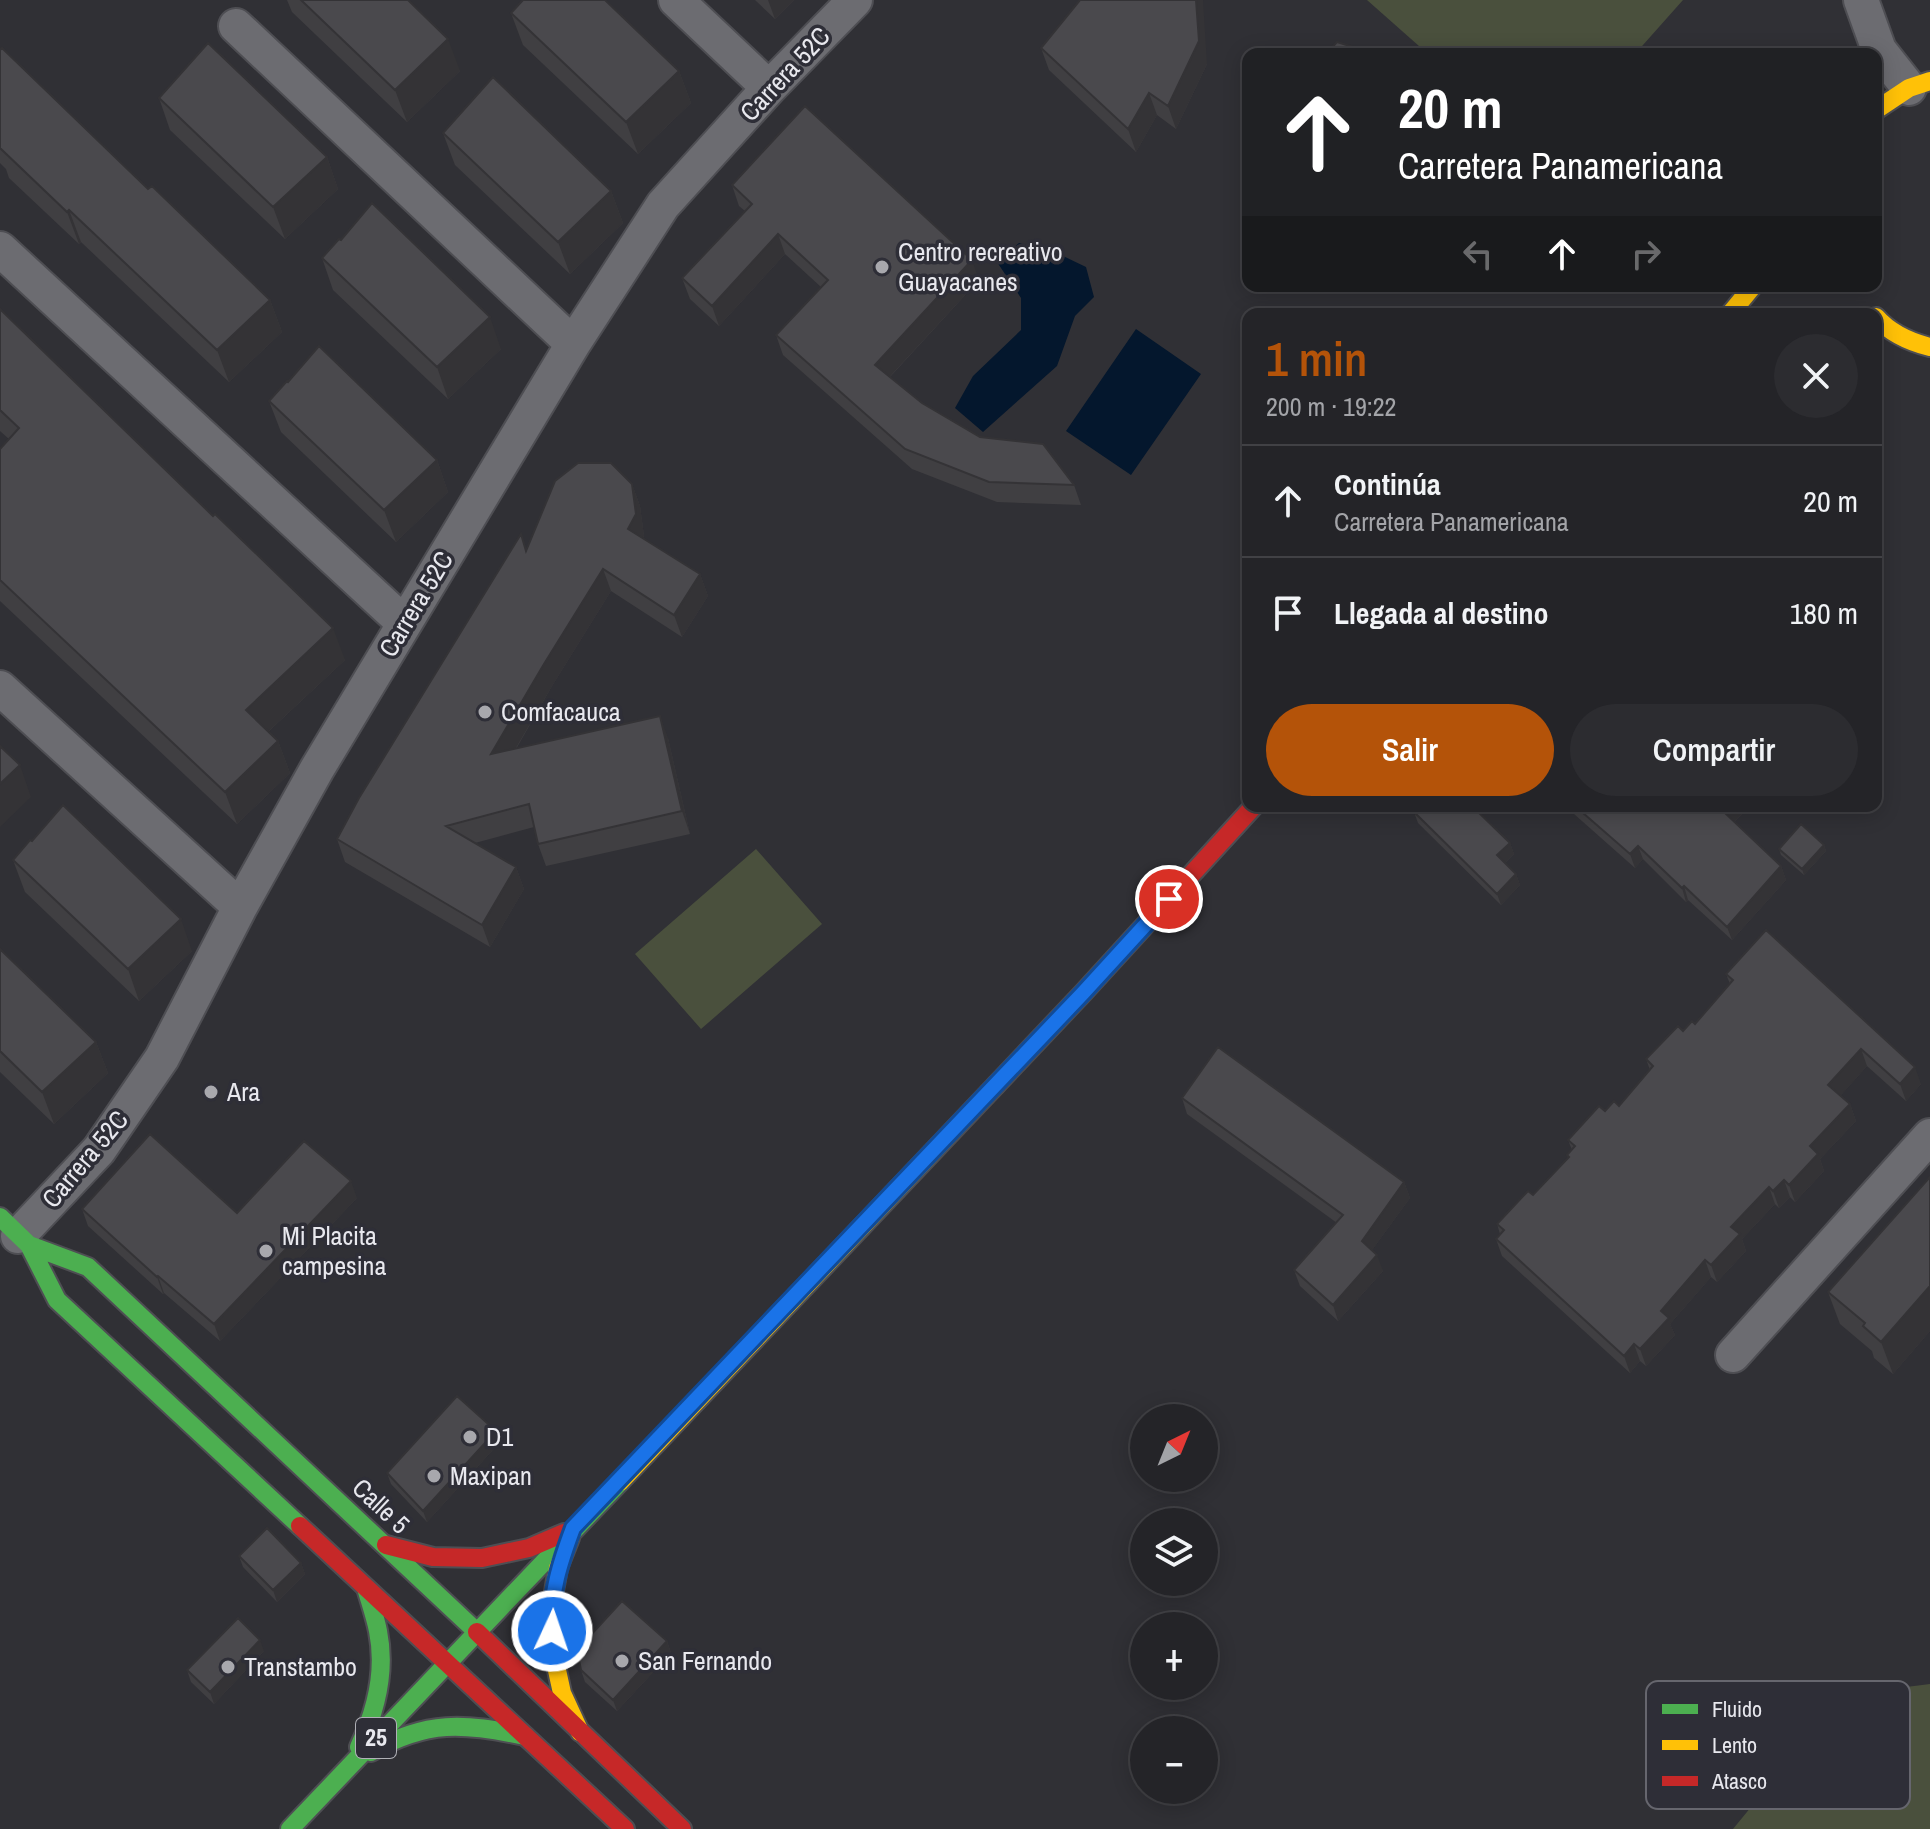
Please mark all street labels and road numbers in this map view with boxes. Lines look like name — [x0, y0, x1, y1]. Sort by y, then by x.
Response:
street label: Carrera 52C — [732, 19, 837, 128]
street label: Carrera 52C — [370, 544, 461, 663]
street label: Carrera 52C — [34, 1103, 136, 1215]
street label: Calle 5 — [345, 1470, 418, 1541]
road number: 25 — [356, 1718, 396, 1758]

